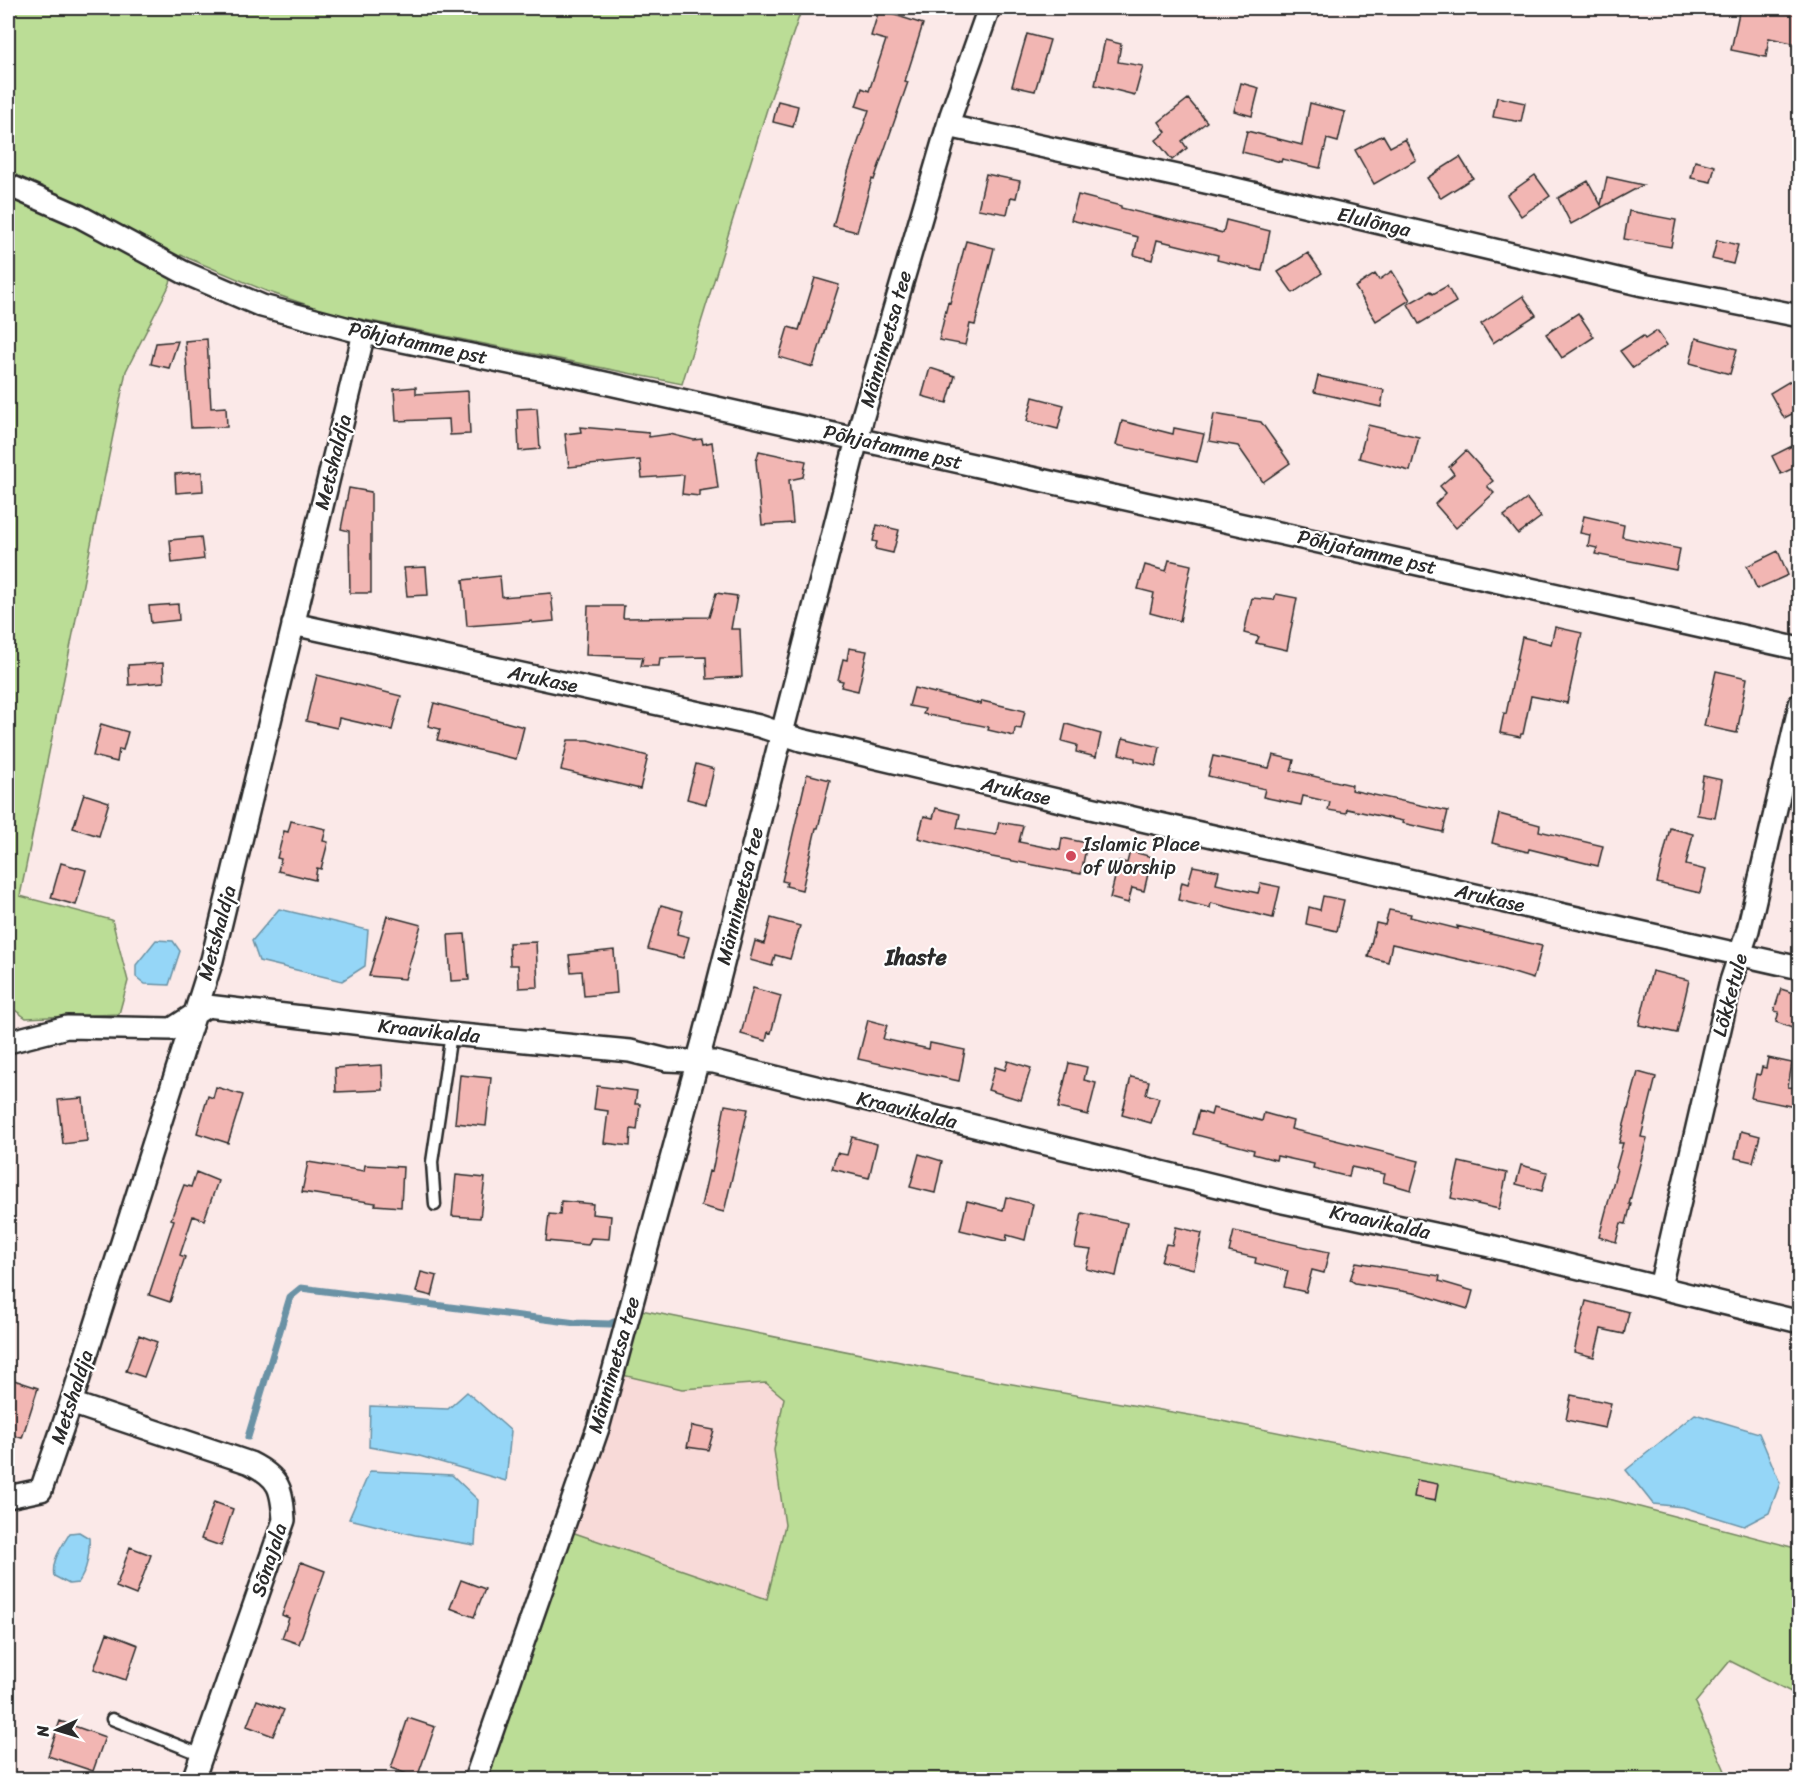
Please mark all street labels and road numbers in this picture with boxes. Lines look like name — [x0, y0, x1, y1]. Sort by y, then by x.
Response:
street label: Elulõnga — [1334, 197, 1415, 248]
street label: Männimetsa tee — [850, 266, 922, 412]
street label: Põhjatamme pst — [345, 311, 491, 375]
street label: Metshaldja — [304, 411, 362, 513]
street label: Põhjatamme pst — [820, 414, 966, 480]
street label: Põhjatamme pst — [1294, 519, 1440, 585]
street label: Arukase — [504, 654, 581, 704]
street label: Arukase — [977, 766, 1055, 816]
street label: Männimetsa tee — [706, 823, 774, 969]
street label: Arukase — [1451, 873, 1529, 923]
street label: Metshaldja — [188, 882, 246, 984]
street label: Lõkketule — [1702, 949, 1758, 1041]
street label: Kraavikalda — [376, 1008, 483, 1054]
street label: Kraavikalda — [853, 1081, 962, 1140]
street label: Kraavikalda — [1326, 1194, 1435, 1250]
street label: Männimetsa tee — [578, 1292, 650, 1438]
street label: Metshaldja — [40, 1345, 104, 1449]
street label: Sõnajala — [241, 1519, 297, 1601]

